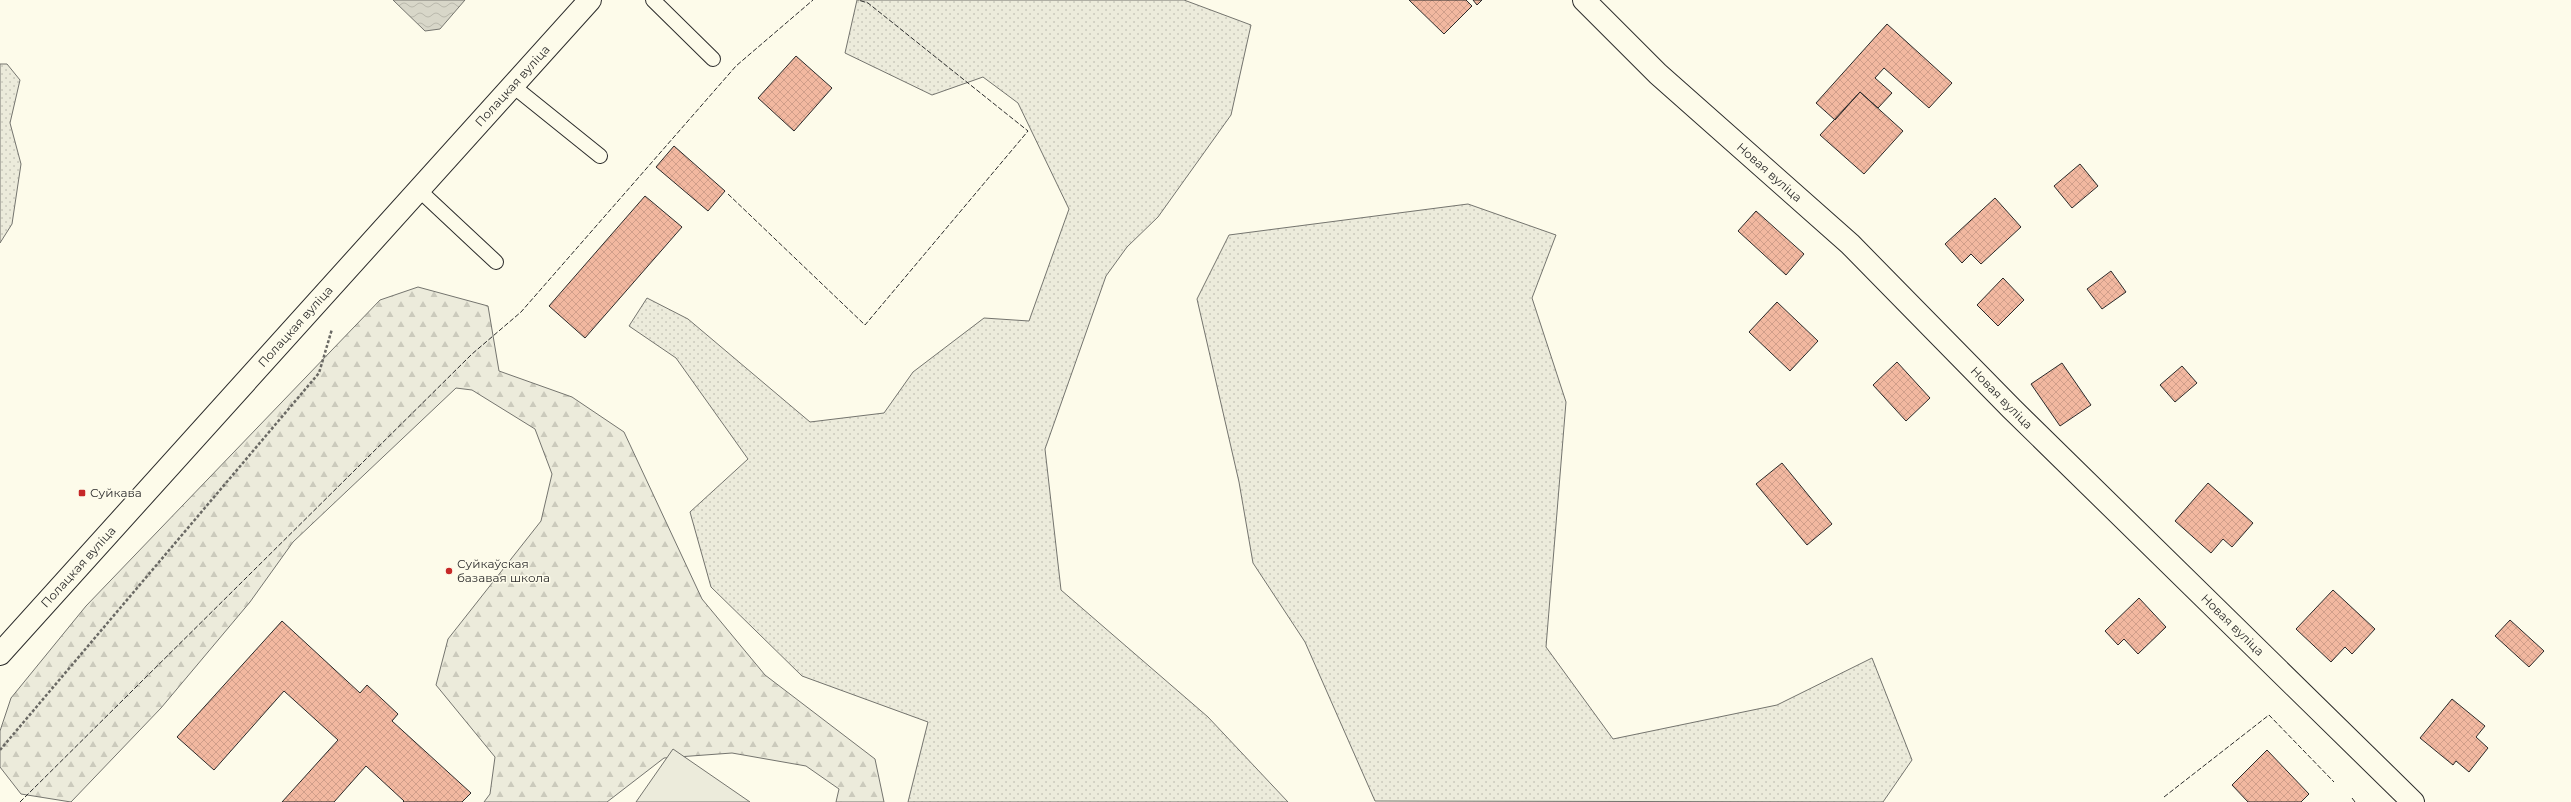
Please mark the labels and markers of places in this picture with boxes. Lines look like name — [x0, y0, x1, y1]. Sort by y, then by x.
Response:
place label: Суйкава — [90, 485, 142, 500]
marker: Суйкава — [77, 488, 87, 498]
place label: Суйкаўская базавая школа — [457, 556, 550, 585]
marker: Суйкаўская базавая школа — [444, 566, 454, 576]

